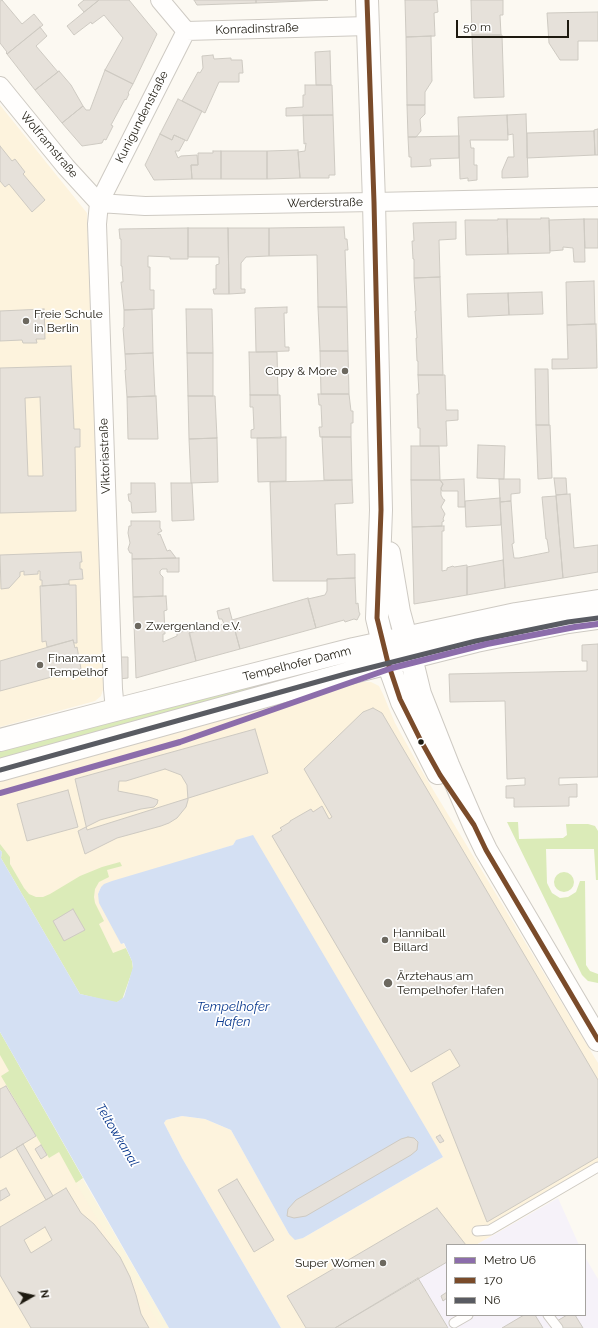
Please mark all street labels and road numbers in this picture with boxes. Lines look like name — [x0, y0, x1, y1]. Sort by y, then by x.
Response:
street label: Konradinstraße — [215, 20, 299, 38]
street label: Kunigundenstraße — [113, 69, 171, 165]
street label: Wolframstraße — [17, 109, 81, 181]
street label: Werderstraße — [287, 195, 363, 211]
street label: Viktoriastraße — [96, 418, 114, 494]
street label: Tempelhofer Damm — [241, 644, 353, 684]

